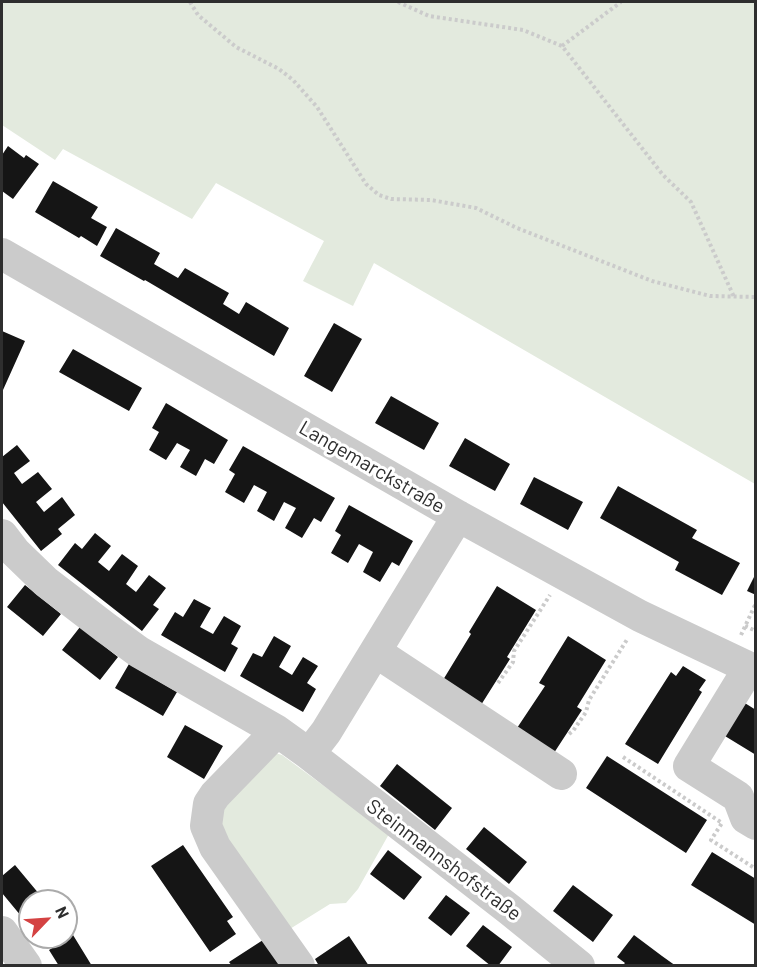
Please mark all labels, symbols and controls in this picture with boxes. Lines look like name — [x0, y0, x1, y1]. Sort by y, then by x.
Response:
street label: Langemarckstraße — [295, 416, 449, 518]
street label: Steinmannshofstraße — [362, 794, 526, 926]
north arrow — [18, 889, 78, 949]
text: N — [52, 903, 74, 921]

